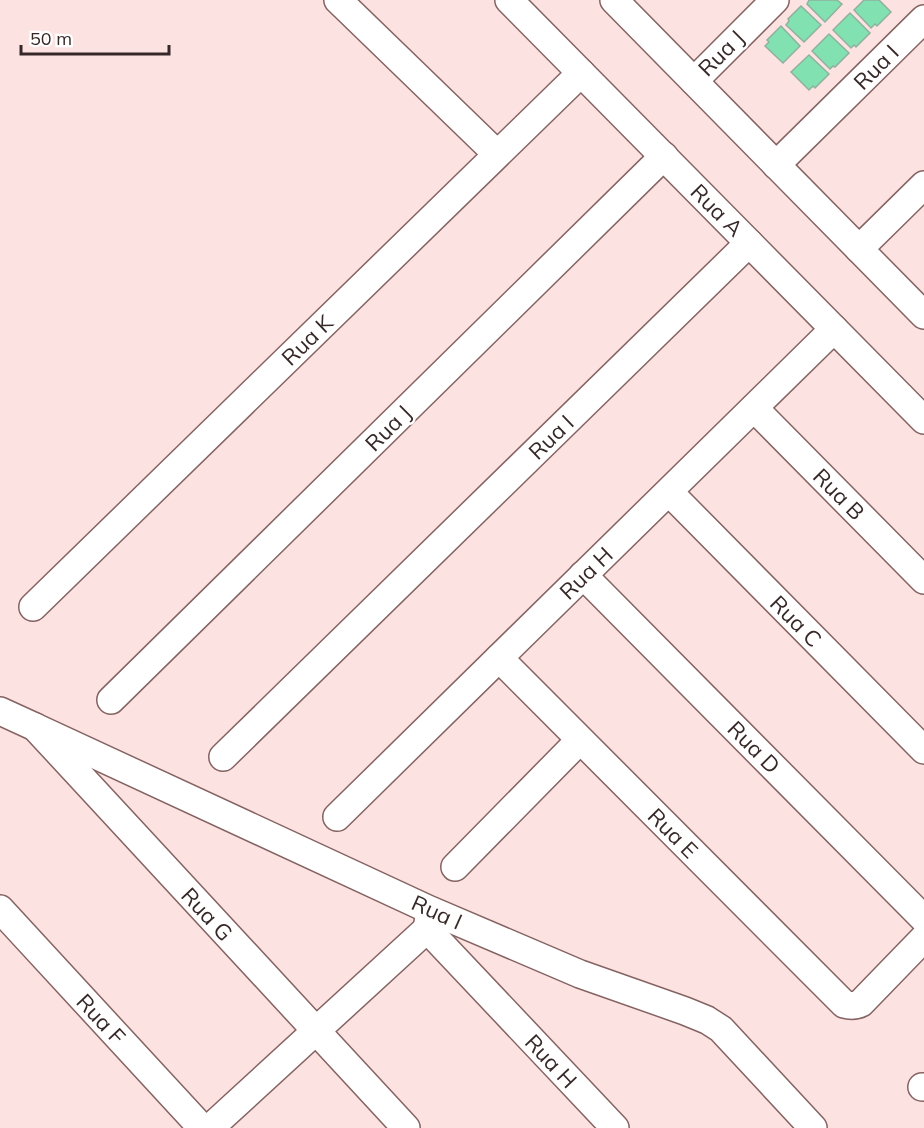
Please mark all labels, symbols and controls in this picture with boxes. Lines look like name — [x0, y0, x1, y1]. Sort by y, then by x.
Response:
scale bar — [21, 18, 170, 56]
street label: Rua J — [692, 24, 750, 82]
text: 50 m — [30, 27, 72, 50]
street label: Rua I — [848, 39, 904, 95]
street label: Rua A — [685, 178, 749, 242]
street label: Rua K — [275, 308, 339, 371]
street label: Rua J — [359, 399, 417, 457]
street label: Rua I — [522, 409, 580, 465]
street label: Rua B — [807, 462, 871, 526]
street label: Rua H — [553, 541, 619, 605]
street label: Rua C — [764, 589, 828, 653]
street label: Rua D — [722, 715, 786, 779]
street label: Rua E — [642, 802, 704, 864]
street label: Rua G — [175, 881, 239, 947]
street label: Rua I — [407, 889, 467, 935]
street label: Rua F — [71, 988, 131, 1050]
street label: Rua H — [519, 1028, 583, 1094]

